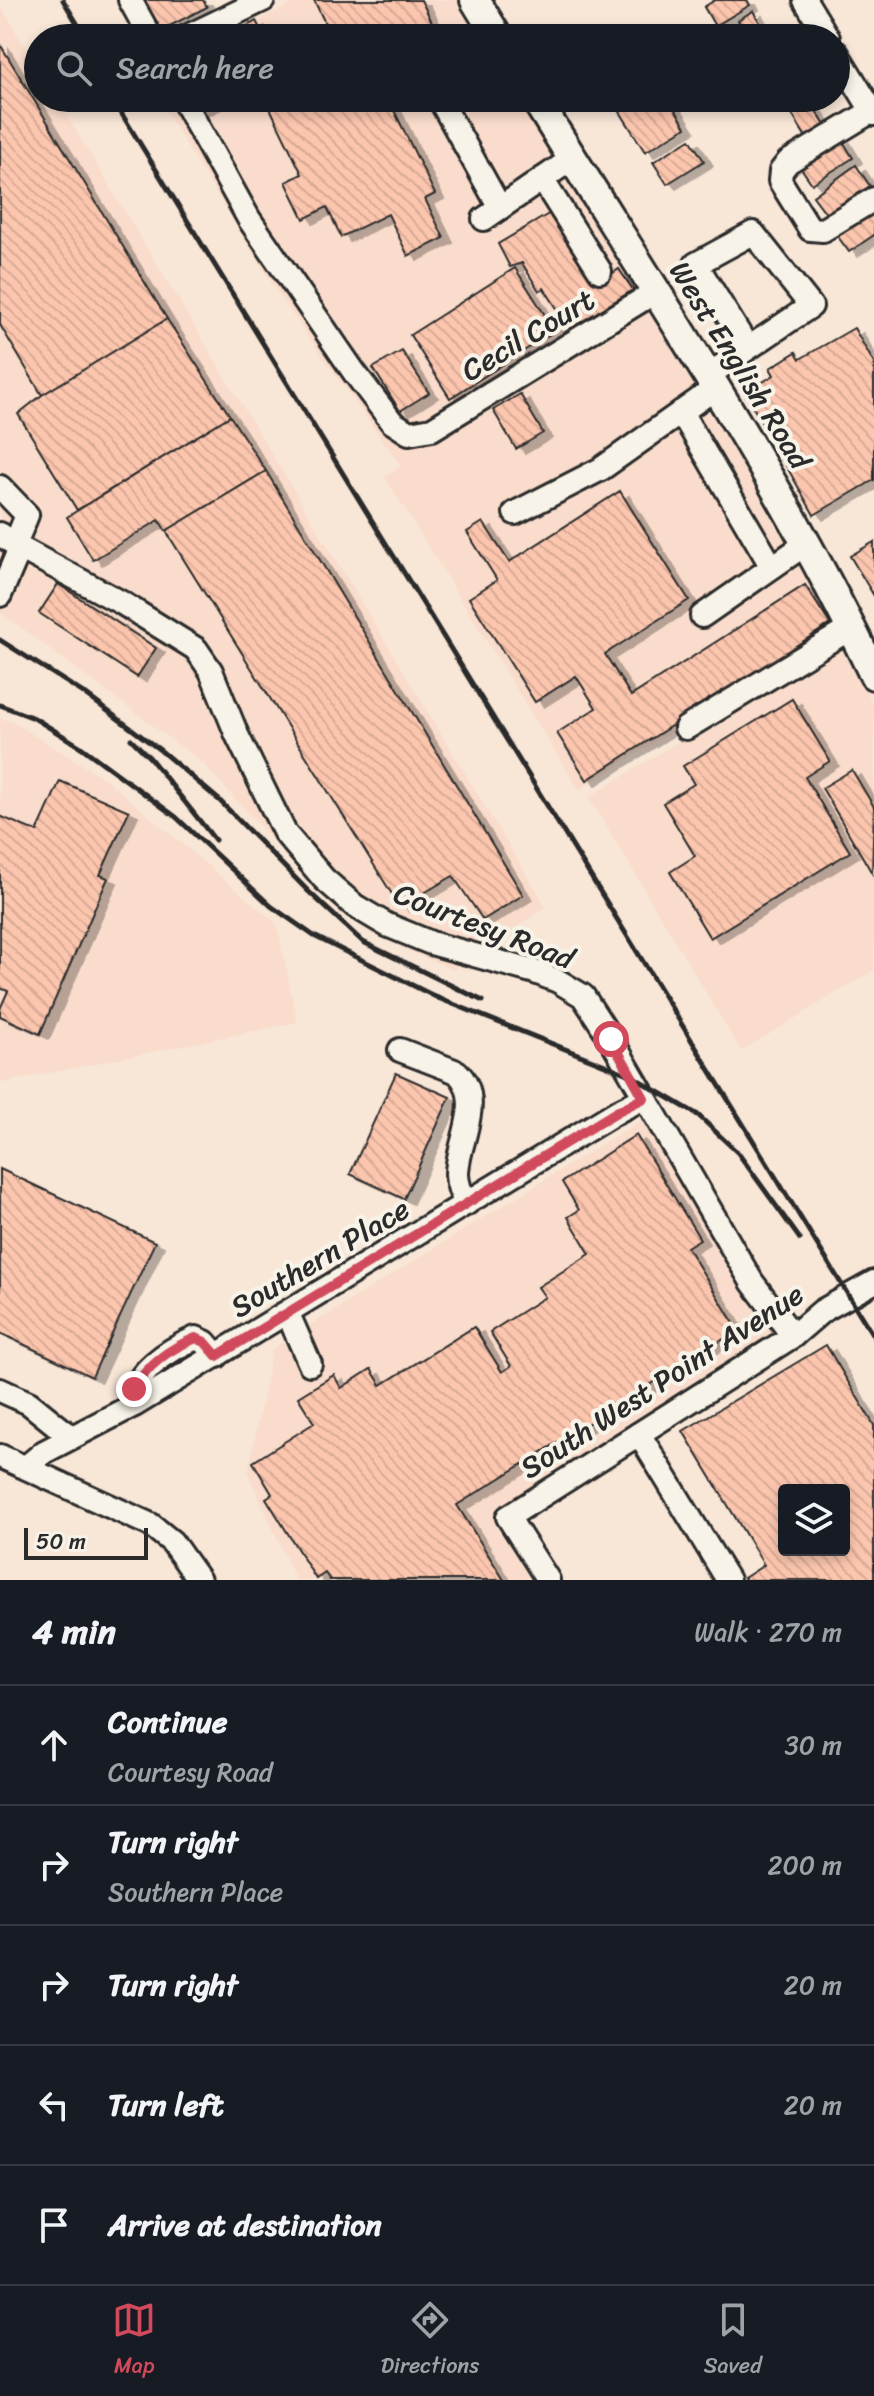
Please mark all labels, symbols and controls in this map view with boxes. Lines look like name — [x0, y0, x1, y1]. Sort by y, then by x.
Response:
search box — [24, 24, 850, 112]
text: Search here — [116, 41, 274, 95]
icon: search — [52, 46, 96, 90]
street label: West English Road — [654, 250, 827, 482]
street label: Cecil Court — [450, 274, 606, 396]
street label: Courtesy Road — [386, 867, 584, 986]
route start — [593, 1021, 629, 1057]
street label: Southern Place — [220, 1183, 420, 1333]
street label: South West Point Avenue — [509, 1268, 815, 1494]
route end — [116, 1371, 152, 1407]
map controls — [778, 1484, 850, 1556]
button: layers — [778, 1484, 850, 1556]
text: 50 m — [36, 1522, 86, 1561]
scale bar — [24, 1524, 148, 1560]
text: 4 min — [32, 1602, 116, 1662]
text: Walk · 270 m — [694, 1609, 842, 1655]
text: Continue — [108, 1695, 227, 1749]
text: 30 m — [785, 1722, 842, 1768]
icon: ahead — [32, 1723, 76, 1767]
text: Courtesy Road — [108, 1749, 273, 1795]
text: Turn right — [108, 1815, 238, 1869]
text: 200 m — [767, 1842, 842, 1888]
icon: right — [32, 1843, 76, 1887]
text: Southern Place — [108, 1869, 283, 1915]
text: Turn right — [108, 1958, 238, 2012]
text: 20 m — [784, 1962, 842, 2008]
icon: right — [32, 1963, 76, 2007]
text: Turn left — [108, 2078, 224, 2132]
text: 20 m — [784, 2082, 842, 2128]
icon: left — [32, 2083, 76, 2127]
text: Arrive at destination — [108, 2198, 382, 2252]
icon: arrive — [32, 2203, 76, 2247]
tab: Map — [112, 2298, 156, 2385]
tab: Directions — [381, 2298, 479, 2385]
tab: Saved — [704, 2298, 762, 2385]

